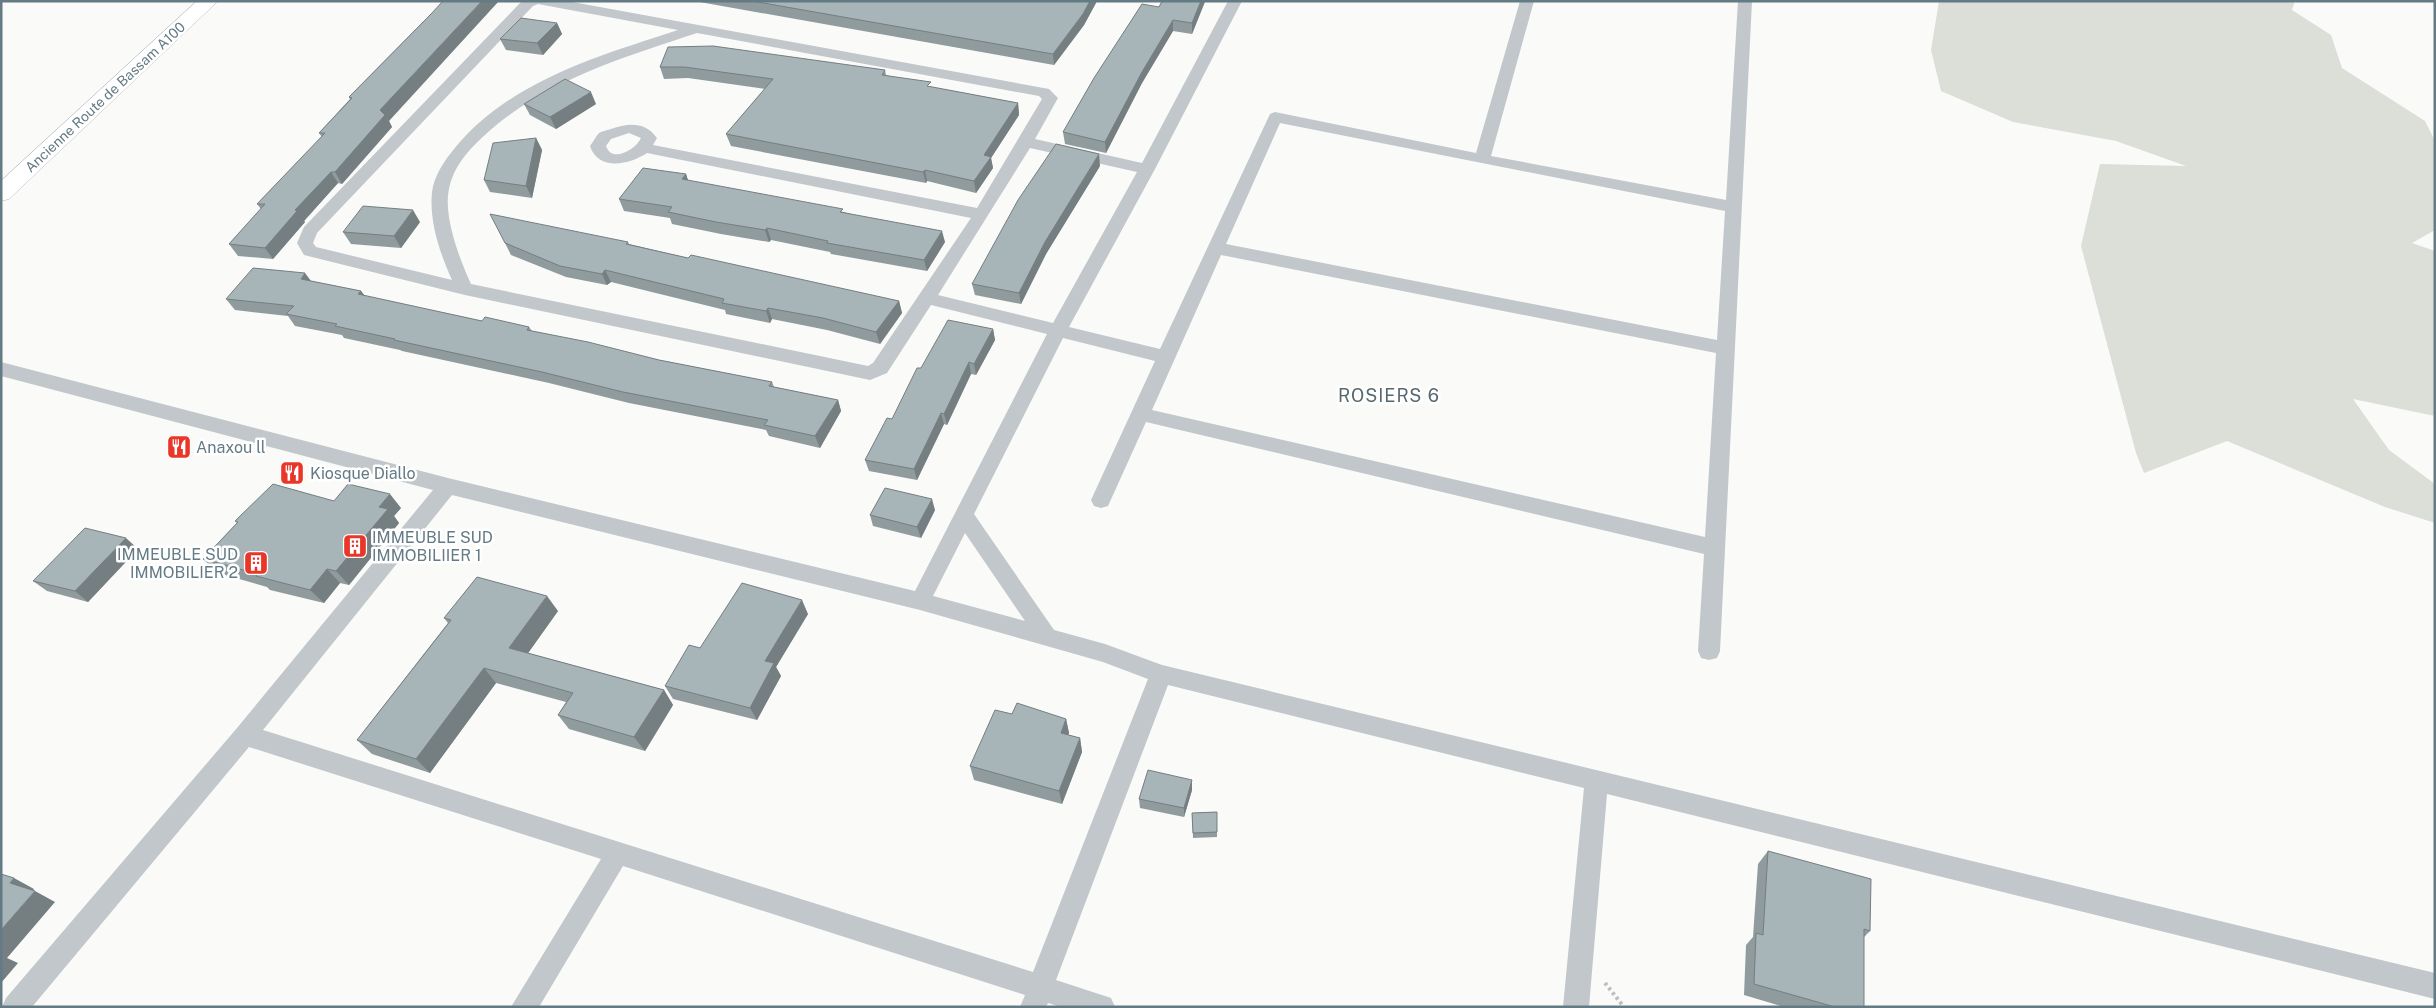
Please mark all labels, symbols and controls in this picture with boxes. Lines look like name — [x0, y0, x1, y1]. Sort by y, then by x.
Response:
street label: Ancienne Route de Bassam A100 — [22, 19, 188, 175]
district label: ROSIERS 6 — [1338, 385, 1440, 406]
restaurant icon: Anaxou ll — [166, 434, 192, 460]
place label: Anaxou ll — [196, 438, 266, 457]
restaurant icon: Kiosque Diallo — [279, 460, 305, 486]
place label: Kiosque Diallo — [310, 464, 416, 483]
place label: IMMEUBLE SUD IMMOBILIIER 1 — [372, 528, 493, 565]
building icon: IMMEUBLE SUD IMMOBILIIER 1 — [342, 533, 368, 559]
place label: IMMEUBLE SUD IMMOBILIER 2 — [117, 545, 238, 582]
building icon: IMMEUBLE SUD IMMOBILIER 2 — [243, 550, 269, 576]

